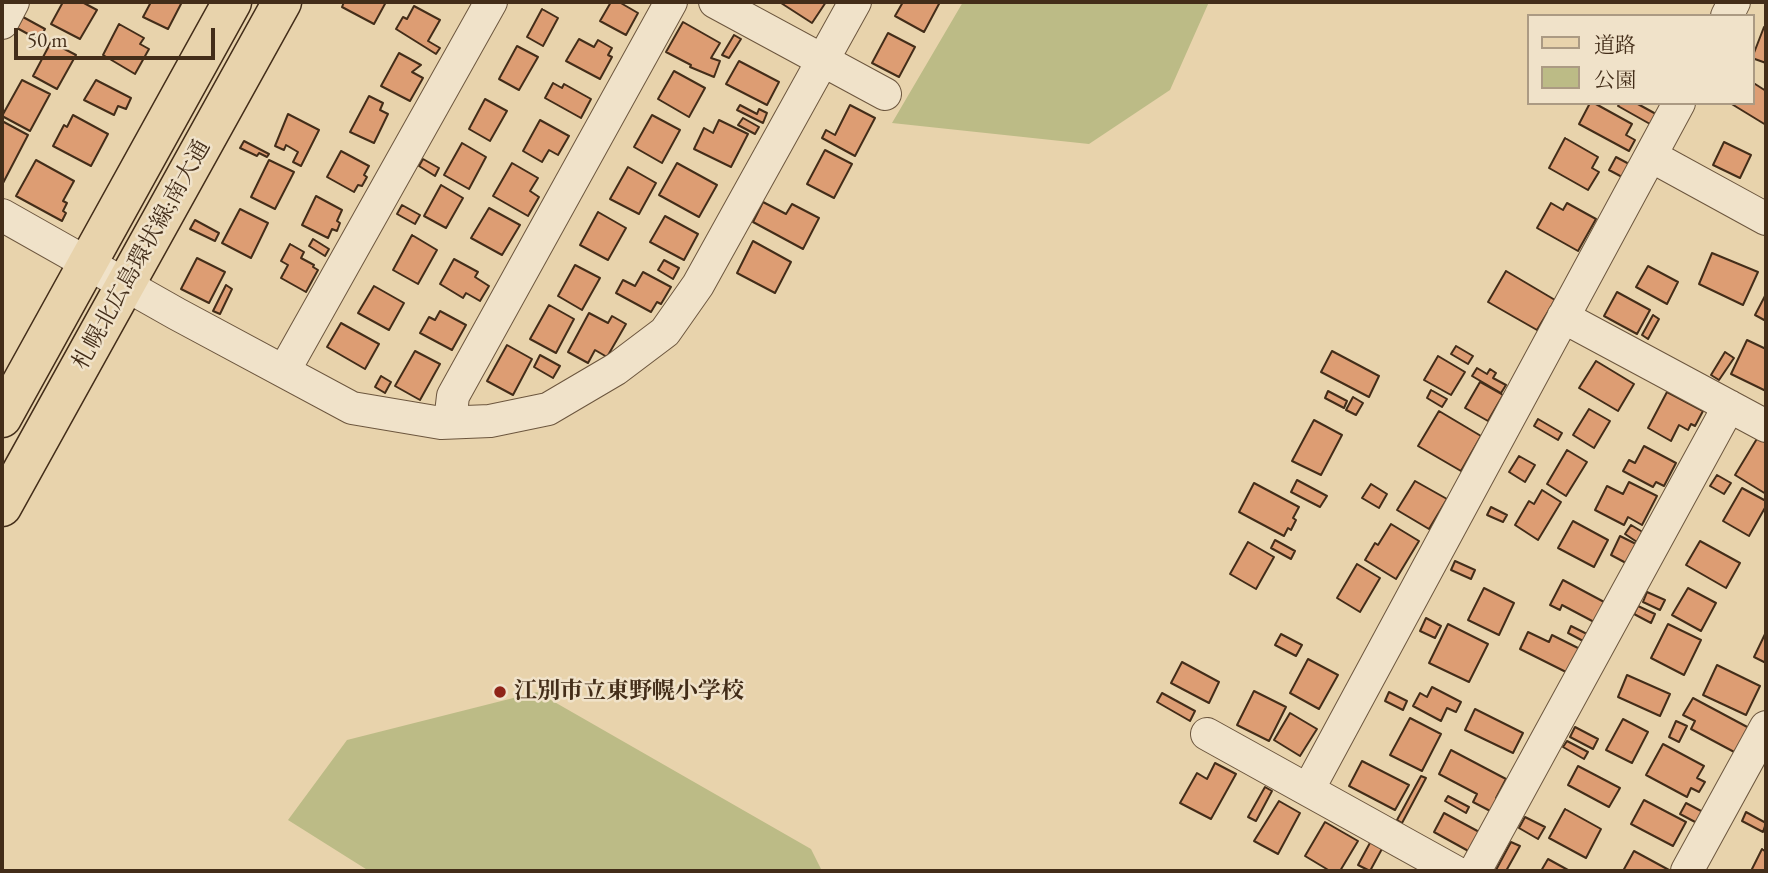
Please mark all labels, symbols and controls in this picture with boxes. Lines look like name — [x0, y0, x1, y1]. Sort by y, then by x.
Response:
scale bar — [18, 14, 219, 58]
legend — [1526, 14, 1754, 105]
text: 50 m — [27, 26, 68, 53]
text: 道路 — [1594, 31, 1636, 58]
text: 公園 — [1594, 66, 1636, 93]
street label: 札幌北広島環状線;南大通 — [67, 135, 217, 375]
place label: 江別市立東野幌小学校 — [514, 678, 744, 706]
marker: 江別市立東野幌小学校 — [492, 684, 508, 700]

